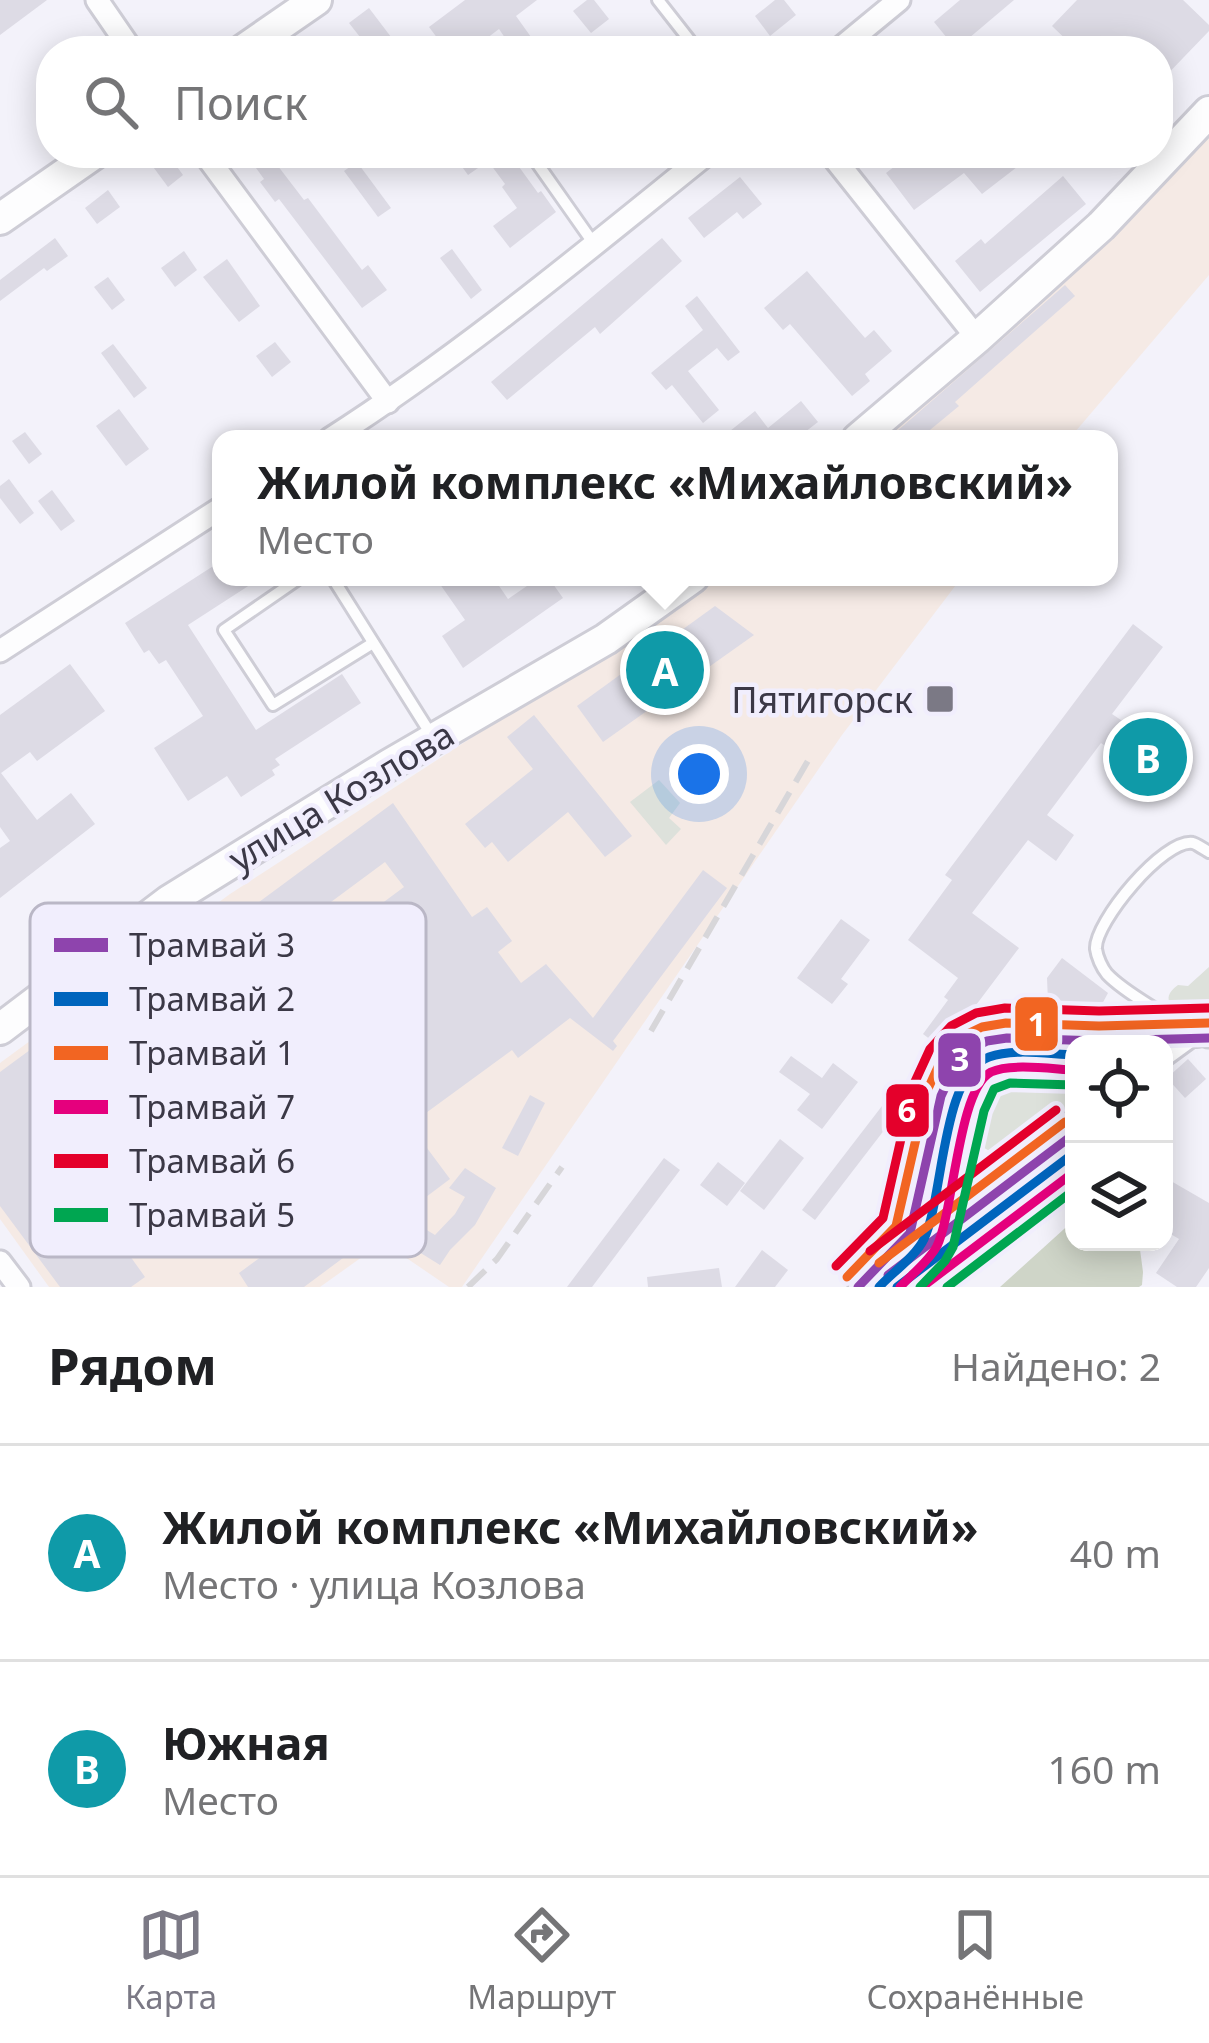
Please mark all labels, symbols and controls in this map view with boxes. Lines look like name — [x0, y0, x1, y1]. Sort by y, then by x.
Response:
search box — [36, 36, 1173, 168]
icon: search — [78, 69, 144, 135]
text: Поиск — [174, 72, 308, 133]
popup — [212, 430, 1118, 586]
text: Жилой комплекс «Михайловский» — [257, 451, 1073, 512]
text: Место — [257, 512, 374, 565]
pin: A — [626, 625, 704, 715]
place label: Пятигорск — [731, 675, 913, 724]
marker: Пятигорск — [924, 683, 956, 715]
street label: улица Козлова — [219, 709, 463, 883]
pin: B — [1109, 712, 1187, 802]
your location — [669, 744, 729, 804]
legend — [30, 903, 426, 1257]
text: Трамвай 3 — [129, 922, 295, 967]
text: Трамвай 2 — [129, 976, 295, 1021]
line badge: 1 — [1013, 995, 1060, 1053]
text: 1 — [1028, 1001, 1046, 1046]
text: Трамвай 1 — [129, 1030, 295, 1075]
line badge: 3 — [936, 1031, 983, 1089]
map controls — [1065, 1035, 1173, 1251]
button: locate — [1065, 1035, 1173, 1143]
text: 3 — [951, 1036, 969, 1081]
line badge: 6 — [884, 1082, 931, 1139]
text: Трамвай 7 — [129, 1084, 295, 1129]
text: 6 — [898, 1087, 916, 1132]
text: Трамвай 6 — [129, 1138, 295, 1183]
button: layers — [1065, 1143, 1173, 1251]
text: Трамвай 5 — [129, 1192, 295, 1237]
text: Рядом — [48, 1330, 217, 1400]
text: Найдено: 2 — [951, 1339, 1161, 1392]
text: Жилой комплекс «Михайловский» — [162, 1496, 978, 1557]
text: A — [74, 1526, 101, 1579]
text: 40 m — [1070, 1526, 1161, 1579]
text: Место · улица Козлова — [162, 1557, 586, 1610]
text: Южная — [162, 1712, 330, 1773]
text: B — [74, 1742, 100, 1795]
text: 160 m — [1047, 1742, 1161, 1795]
text: Место — [162, 1773, 279, 1826]
tab: Карта — [125, 1902, 217, 2019]
tab: Маршрут — [467, 1902, 616, 2019]
tab: Сохранённые — [866, 1902, 1084, 2019]

